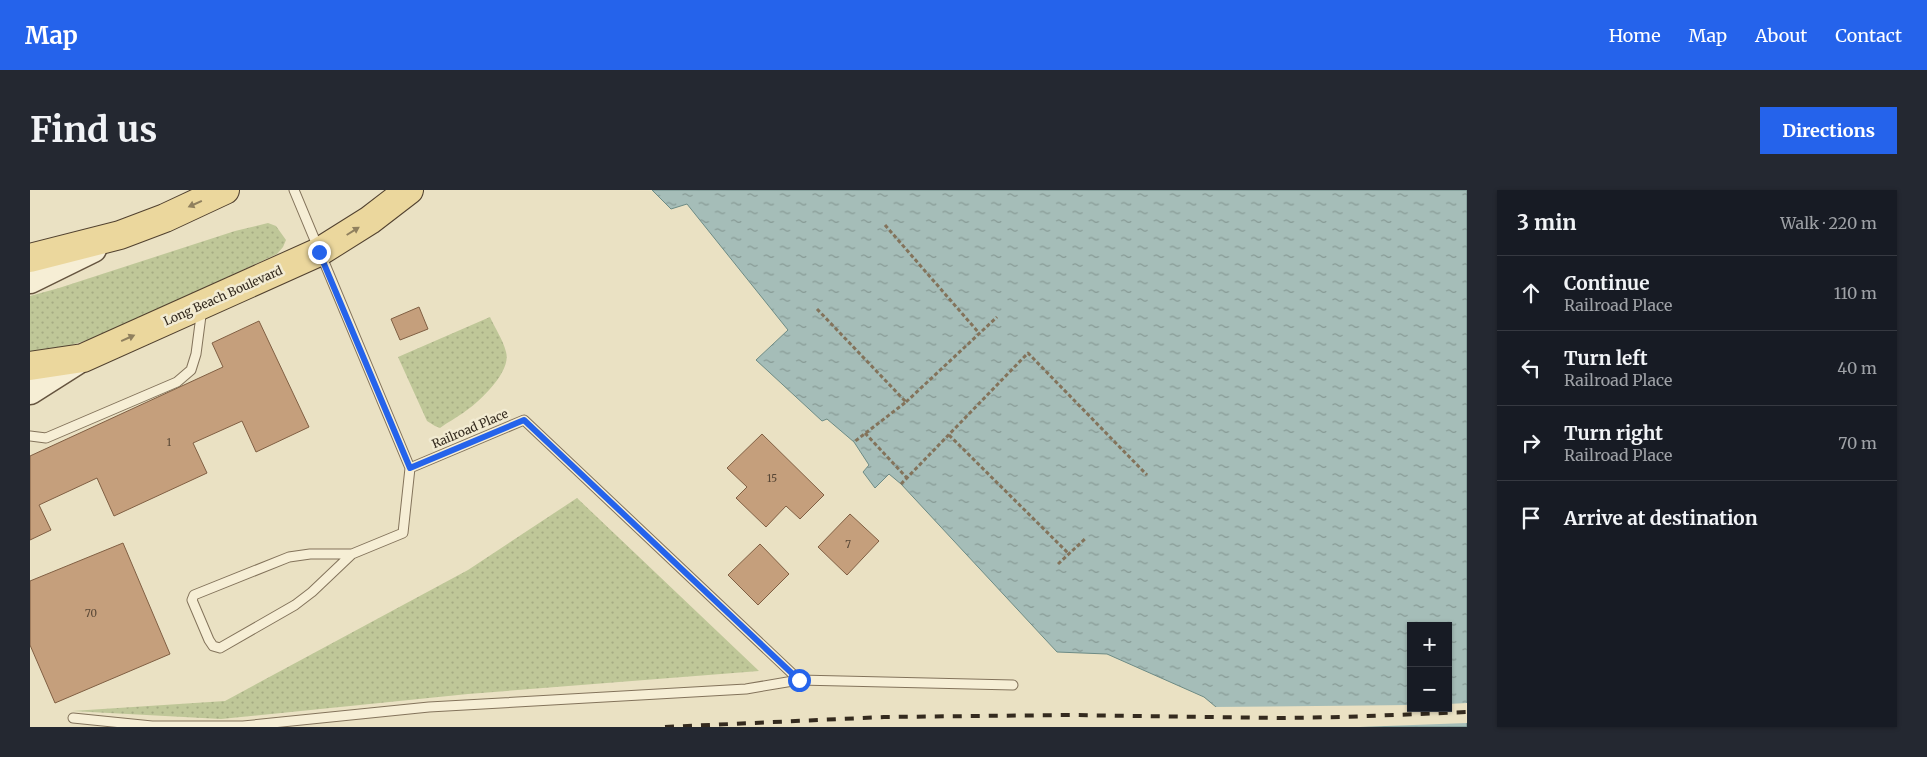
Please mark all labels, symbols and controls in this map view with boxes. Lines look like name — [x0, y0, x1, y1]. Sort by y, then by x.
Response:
text: Map — [25, 20, 78, 51]
text: Home — [1609, 24, 1661, 47]
text: Map — [1689, 24, 1727, 47]
text: About — [1755, 24, 1807, 47]
text: Contact — [1835, 24, 1902, 47]
button: Directions — [1760, 107, 1897, 154]
text: Find us — [30, 108, 157, 152]
one-way arrow — [188, 201, 202, 209]
text: 3 min — [1517, 209, 1576, 236]
text: Walk · 220 m — [1780, 213, 1877, 233]
one-way arrow — [346, 226, 359, 235]
route end — [308, 241, 331, 264]
street label: Long Beach Boulevard — [161, 263, 285, 329]
text: Continue — [1564, 271, 1650, 295]
icon: ahead — [1517, 279, 1545, 307]
text: 110 m — [1834, 283, 1877, 303]
text: Railroad Place — [1564, 295, 1672, 315]
one-way arrow — [121, 334, 135, 342]
text: Turn left — [1564, 346, 1648, 370]
icon: left — [1517, 354, 1545, 382]
text: 40 m — [1837, 358, 1877, 378]
text: Railroad Place — [1564, 370, 1672, 390]
street label: Railroad Place — [429, 406, 510, 451]
text: Turn right — [1564, 421, 1663, 445]
icon: right — [1517, 429, 1545, 457]
text: 70 m — [1838, 433, 1877, 453]
house number: 1 — [167, 436, 172, 449]
text: Railroad Place — [1564, 445, 1672, 465]
house number: 15 — [767, 472, 777, 485]
icon: arrive — [1517, 504, 1545, 532]
text: Arrive at destination — [1564, 506, 1758, 530]
house number: 7 — [845, 538, 851, 551]
house number: 70 — [85, 607, 97, 620]
map controls — [1407, 622, 1452, 712]
button: + — [1407, 622, 1452, 667]
button: − — [1407, 667, 1452, 712]
route start — [788, 669, 811, 692]

